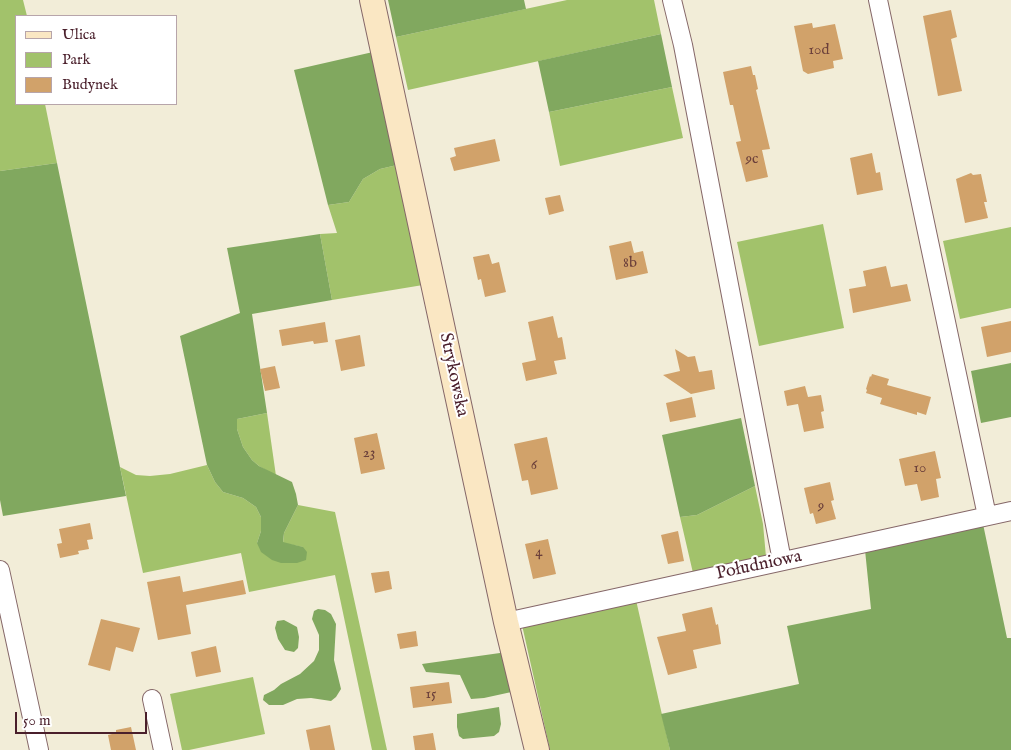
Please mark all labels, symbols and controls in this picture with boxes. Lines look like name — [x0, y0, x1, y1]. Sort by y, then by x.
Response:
legend — [15, 15, 178, 105]
text: Ulica — [62, 25, 96, 44]
house number: 10d — [809, 42, 829, 60]
text: Park — [62, 50, 91, 69]
text: Budynek — [62, 75, 118, 94]
house number: 9c — [746, 151, 758, 169]
house number: 8b — [623, 255, 637, 273]
street label: Strykowska — [434, 331, 472, 419]
house number: 23 — [363, 445, 375, 463]
house number: 6 — [531, 457, 537, 475]
house number: 10 — [914, 460, 926, 478]
house number: 9 — [818, 498, 824, 516]
house number: 4 — [535, 544, 543, 562]
street label: Południowa — [714, 546, 804, 586]
house number: 15 — [425, 686, 437, 704]
scale bar — [18, 702, 150, 734]
text: 50 m — [23, 711, 51, 730]

